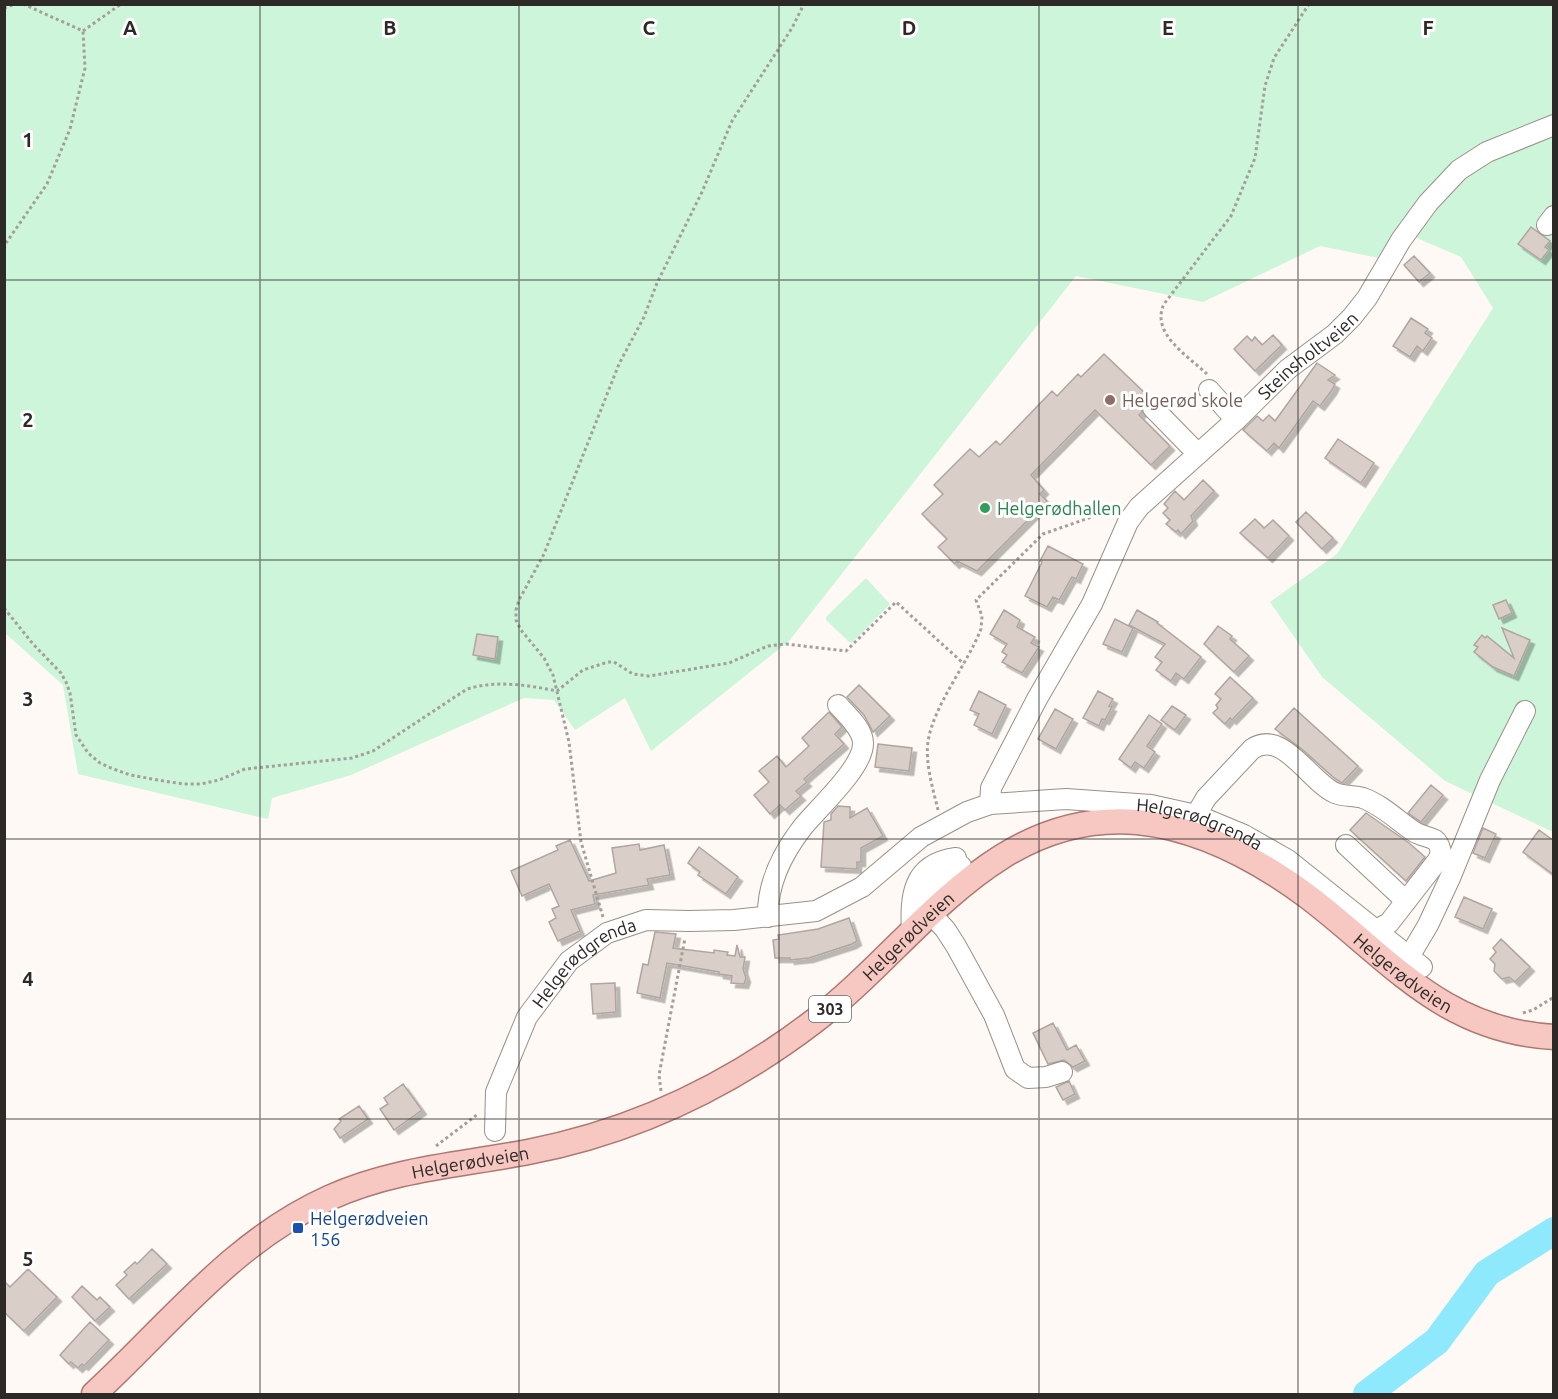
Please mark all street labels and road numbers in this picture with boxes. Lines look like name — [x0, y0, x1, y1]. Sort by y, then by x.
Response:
street label: Steinsholtveien — [1253, 307, 1362, 403]
street label: Helgerødgrenda — [1136, 794, 1266, 854]
street label: Helgerødveien — [858, 887, 958, 984]
street label: Helgerødgrenda — [528, 914, 639, 1011]
street label: Helgerødveien — [1350, 929, 1456, 1016]
road number: 303 — [809, 996, 851, 1022]
street label: Helgerødveien — [410, 1142, 531, 1182]

